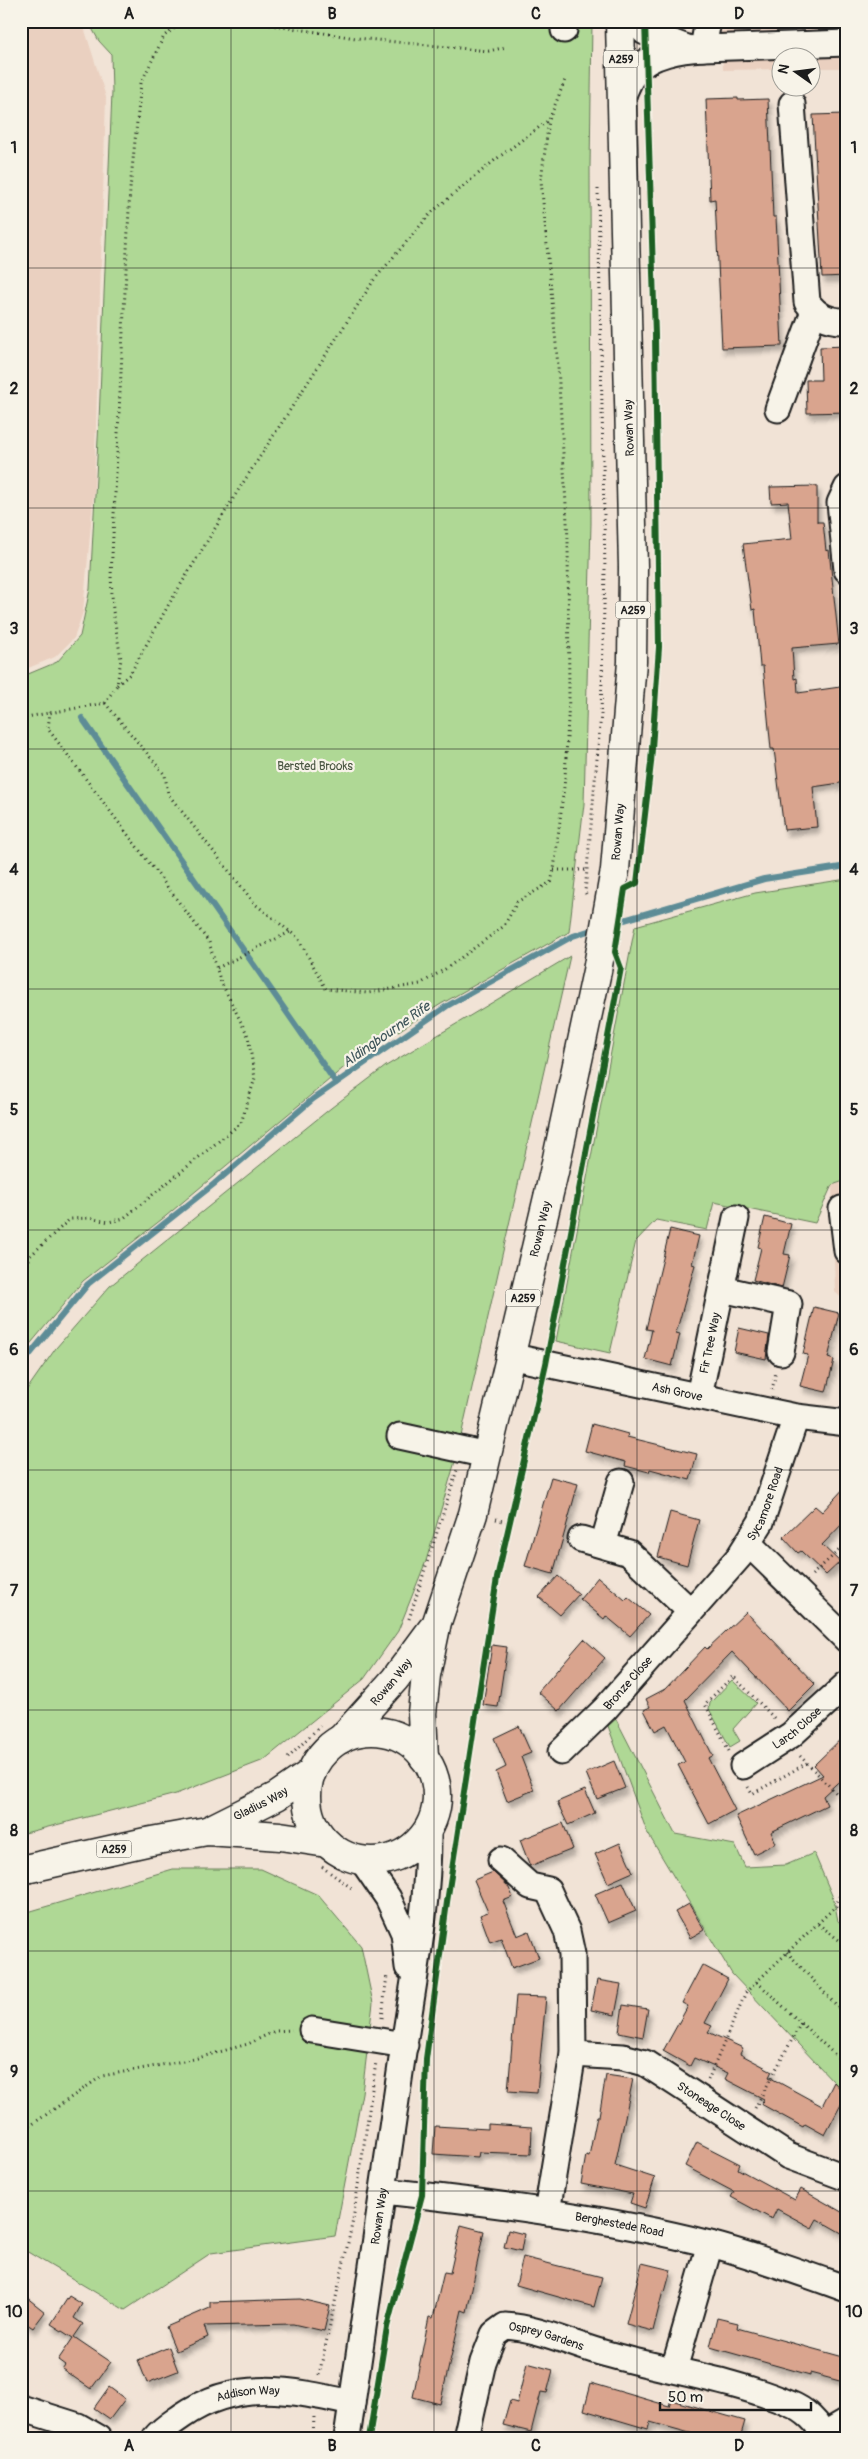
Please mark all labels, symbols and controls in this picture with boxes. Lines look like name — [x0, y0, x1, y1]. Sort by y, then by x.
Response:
text: A — [124, 4, 135, 24]
text: B — [327, 4, 337, 24]
text: C — [531, 4, 541, 24]
text: D — [734, 4, 744, 24]
north arrow — [770, 48, 820, 98]
road number: A259 — [604, 51, 638, 68]
text: N — [774, 62, 793, 76]
text: 1 — [11, 138, 17, 158]
text: 1 — [851, 138, 857, 158]
text: 2 — [10, 379, 19, 399]
text: 2 — [850, 379, 859, 399]
street label: Rowan Way — [621, 399, 638, 457]
road number: A259 — [616, 602, 650, 618]
text: 3 — [10, 619, 19, 639]
text: 3 — [850, 619, 859, 639]
park label: Bersted Brooks — [277, 759, 353, 774]
street label: Rowan Way — [609, 803, 628, 861]
text: 4 — [9, 860, 19, 880]
text: 4 — [849, 860, 859, 880]
water label: Aldingbourne Rife — [339, 997, 435, 1071]
text: 5 — [10, 1100, 19, 1120]
text: 5 — [850, 1100, 859, 1120]
street label: Rowan Way — [527, 1200, 555, 1259]
road number: A259 — [506, 1290, 540, 1306]
street label: Fir Tree Way — [697, 1311, 724, 1375]
text: 6 — [9, 1340, 19, 1360]
text: 6 — [849, 1340, 859, 1360]
street label: Ash Grove — [651, 1380, 704, 1405]
street label: Sycamore Road — [744, 1465, 787, 1544]
text: 7 — [10, 1581, 19, 1601]
text: 7 — [850, 1581, 859, 1601]
street label: Bronze Close — [600, 1653, 656, 1713]
street label: Rowan Way — [368, 1656, 416, 1709]
street label: Larch Close — [770, 1704, 825, 1753]
street label: Gladius Way — [231, 1784, 291, 1825]
text: 8 — [10, 1821, 18, 1841]
text: 8 — [850, 1821, 858, 1841]
road number: A259 — [96, 1840, 132, 1858]
text: 9 — [10, 2062, 18, 2082]
text: 9 — [850, 2062, 858, 2082]
street label: Stoneage Close — [674, 2079, 748, 2134]
street label: Rowan Way — [368, 2187, 391, 2246]
street label: Berghestede Road — [574, 2209, 665, 2241]
text: 10 — [5, 2302, 23, 2322]
text: 10 — [845, 2302, 863, 2322]
street label: Osprey Gardens — [508, 2319, 586, 2354]
scale bar — [660, 2379, 812, 2411]
street label: Addison Way — [215, 2383, 280, 2406]
text: 50 m — [668, 2388, 703, 2407]
text: A — [124, 2436, 135, 2456]
text: B — [327, 2436, 337, 2456]
text: C — [531, 2436, 541, 2456]
text: D — [734, 2436, 744, 2456]

